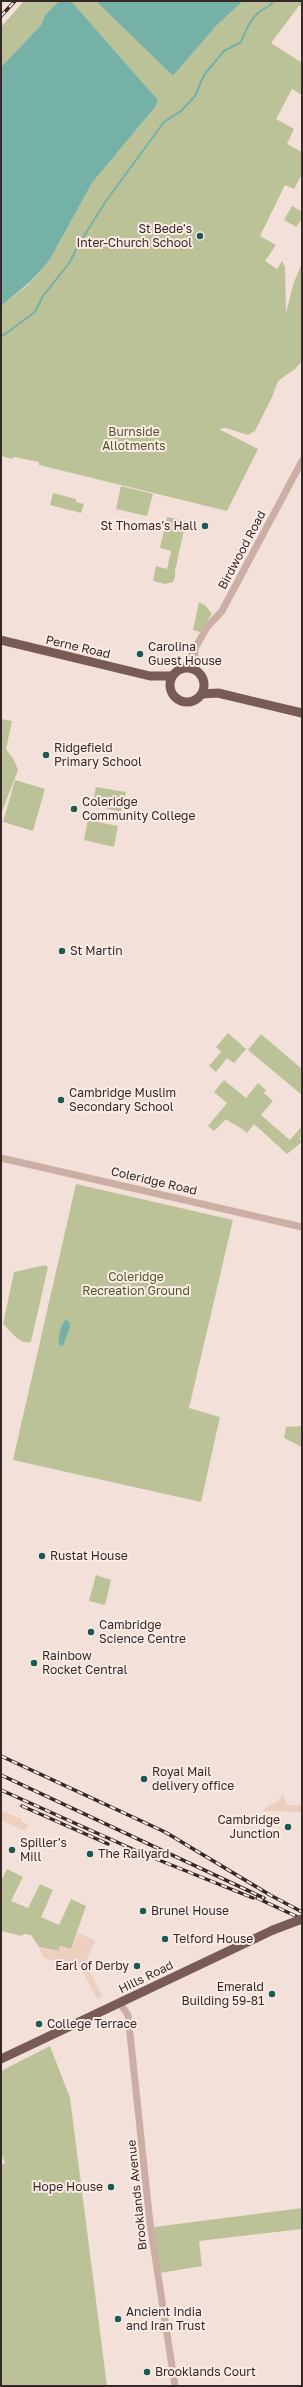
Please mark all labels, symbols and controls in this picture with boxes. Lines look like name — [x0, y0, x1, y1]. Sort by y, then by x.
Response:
place label: St Bede's Inter-Church School — [77, 221, 192, 250]
marker: St Bede's Inter-Church School — [195, 231, 205, 241]
park label: Burnside Allotments — [102, 424, 166, 453]
street label: Birdwood Road — [215, 508, 269, 592]
place label: St Thomas's Hall — [100, 518, 197, 533]
marker: St Thomas's Hall — [200, 521, 210, 531]
street label: Perne Road — [44, 632, 112, 661]
place label: Carolina Guest House — [148, 639, 222, 668]
marker: Carolina Guest House — [135, 649, 145, 659]
place label: Ridgefield Primary School — [54, 740, 142, 769]
marker: Ridgefield Primary School — [41, 750, 51, 760]
place label: Coleridge Community College — [82, 794, 195, 823]
marker: Coleridge Community College — [69, 804, 79, 814]
place label: St Martin — [70, 943, 123, 958]
marker: St Martin — [57, 946, 67, 956]
place label: Cambridge Muslim Secondary School — [69, 1085, 176, 1114]
marker: Cambridge Muslim Secondary School — [56, 1095, 66, 1105]
street label: Coleridge Road — [110, 1163, 199, 1198]
park label: Coleridge Recreation Ground — [82, 1269, 190, 1298]
place label: Rustat House — [50, 1548, 128, 1563]
marker: Rustat House — [37, 1551, 47, 1561]
place label: Cambridge Science Centre — [99, 1617, 186, 1646]
marker: Cambridge Science Centre — [86, 1627, 96, 1637]
place label: Rainbow Rocket Central — [42, 1648, 128, 1677]
marker: Rainbow Rocket Central — [29, 1658, 39, 1668]
place label: Royal Mail delivery office — [152, 1764, 234, 1793]
marker: Royal Mail delivery office — [139, 1774, 149, 1784]
place label: Cambridge Junction — [217, 1812, 280, 1841]
marker: Cambridge Junction — [283, 1822, 293, 1832]
place label: Spiller's Mill — [20, 1835, 67, 1864]
marker: Spiller's Mill — [7, 1845, 17, 1855]
place label: The Railyard — [98, 1846, 170, 1861]
marker: The Railyard — [85, 1849, 95, 1859]
place label: Brunel House — [151, 1903, 229, 1918]
marker: Brunel House — [138, 1906, 148, 1916]
place label: Telford House — [173, 1931, 253, 1946]
marker: Telford House — [160, 1934, 170, 1944]
street label: Hills Road — [116, 1957, 175, 1996]
place label: Earl of Derby — [55, 1958, 129, 1973]
marker: Earl of Derby — [132, 1961, 142, 1971]
place label: Emerald Building 59-81 — [181, 1979, 264, 2008]
marker: Emerald Building 59-81 — [267, 1989, 277, 1999]
place label: College Terrace — [47, 2016, 137, 2031]
marker: College Terrace — [34, 2019, 44, 2029]
street label: Brooklands Avenue — [123, 2139, 150, 2251]
place label: Hope House — [32, 2179, 103, 2194]
marker: Hope House — [106, 2182, 116, 2192]
place label: Ancient India and Iran Trust — [126, 2304, 206, 2333]
marker: Ancient India and Iran Trust — [113, 2314, 123, 2324]
place label: Brooklands Court — [155, 2364, 256, 2379]
marker: Brooklands Court — [142, 2367, 152, 2377]

